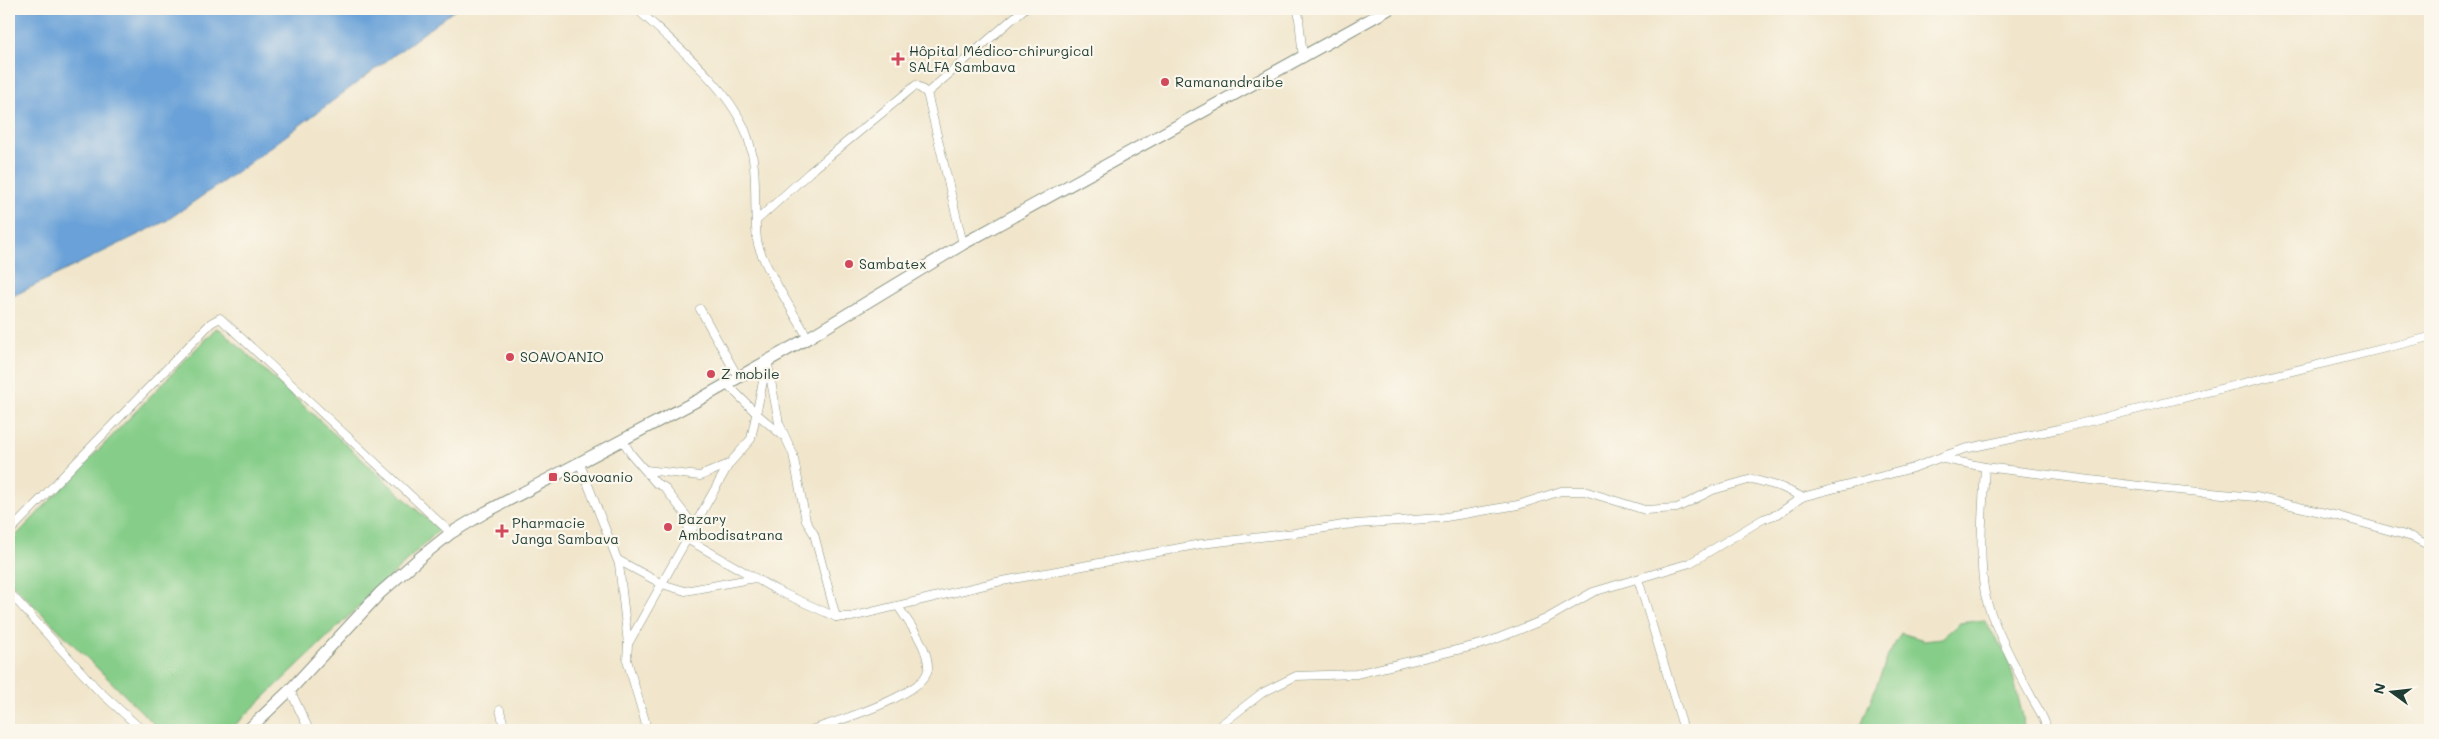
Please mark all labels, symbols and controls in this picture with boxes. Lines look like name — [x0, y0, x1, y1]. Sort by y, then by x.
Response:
place label: Hôpital Médico-chirurgical SALFA Sambava — [909, 41, 1094, 76]
marker: Hôpital Médico-chirurgical SALFA Sambava — [891, 52, 905, 66]
place label: Ramanandraibe — [1175, 72, 1283, 91]
marker: Ramanandraibe — [1159, 76, 1171, 88]
place label: Sambatex — [859, 254, 926, 273]
marker: Sambatex — [843, 258, 855, 270]
place label: SOAVOANIO — [520, 347, 604, 366]
marker: SOAVOANIO — [504, 351, 516, 363]
place label: Z mobile — [721, 364, 780, 383]
marker: Z mobile — [705, 368, 717, 380]
place label: Soavoanio — [563, 467, 633, 486]
marker: Soavoanio — [547, 471, 559, 483]
place label: Bazary Ambodisatrana — [678, 509, 783, 544]
place label: Pharmacie Janga Sambava — [512, 513, 619, 548]
marker: Bazary Ambodisatrana — [662, 521, 674, 533]
marker: Pharmacie Janga Sambava — [496, 525, 508, 537]
north arrow — [2366, 666, 2416, 716]
text: N — [2368, 681, 2390, 696]

